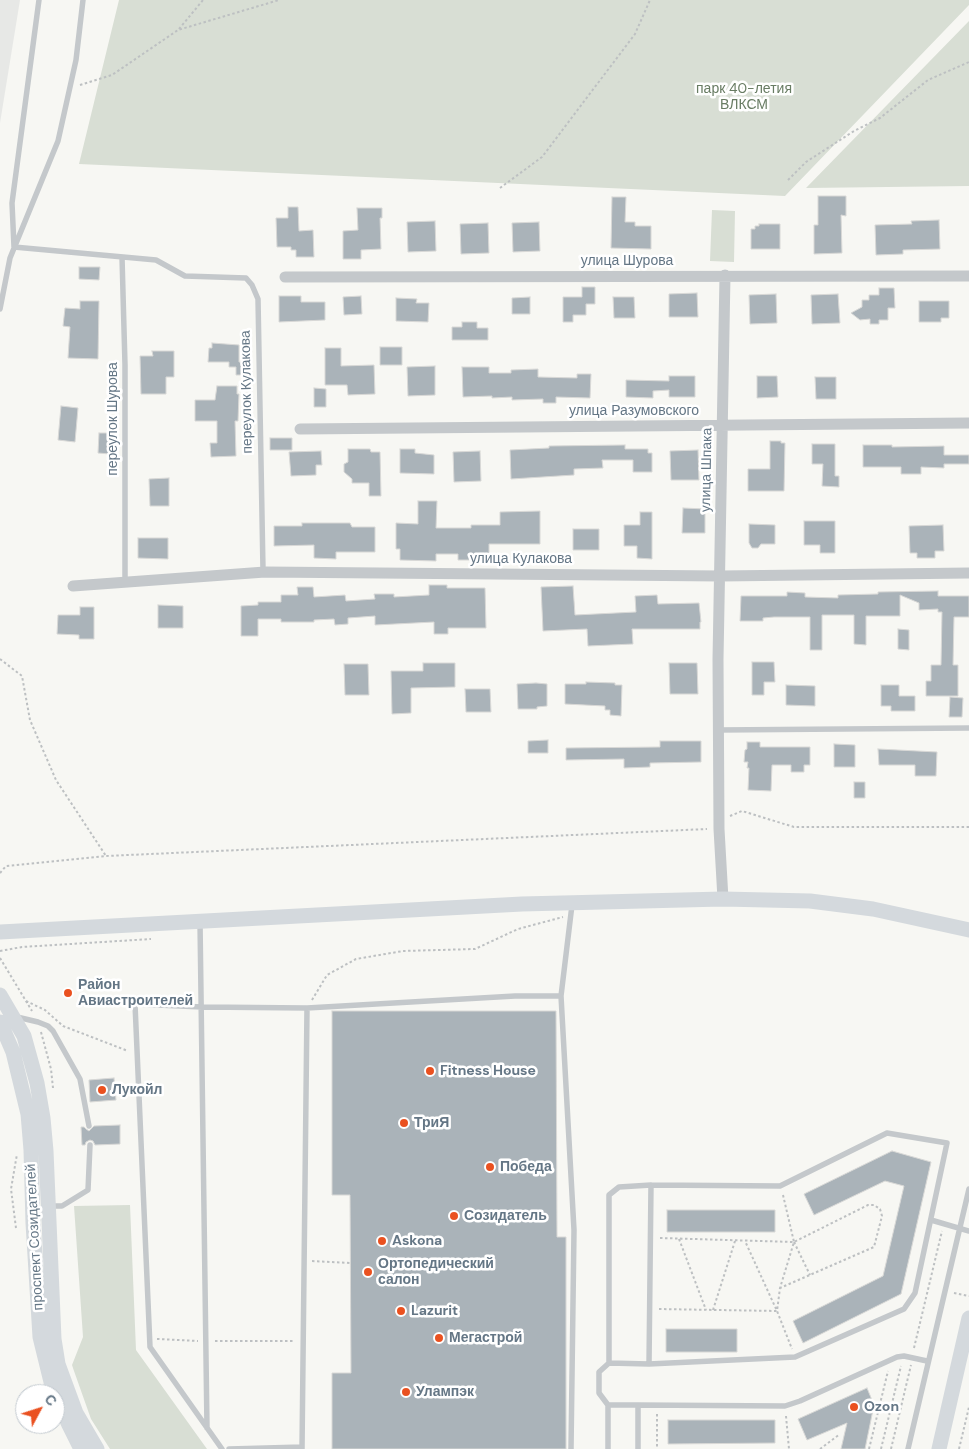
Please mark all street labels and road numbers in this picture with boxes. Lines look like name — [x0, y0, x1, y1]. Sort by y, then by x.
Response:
street label: улица Шурова — [581, 253, 673, 269]
street label: переулок Кулакова — [238, 330, 256, 454]
street label: переулок Шурова — [105, 362, 121, 476]
street label: улица Разумовского — [569, 403, 699, 419]
street label: улица Шпака — [698, 428, 716, 512]
street label: улица Кулакова — [470, 551, 572, 567]
street label: проспект Созидателей — [23, 1163, 47, 1311]

